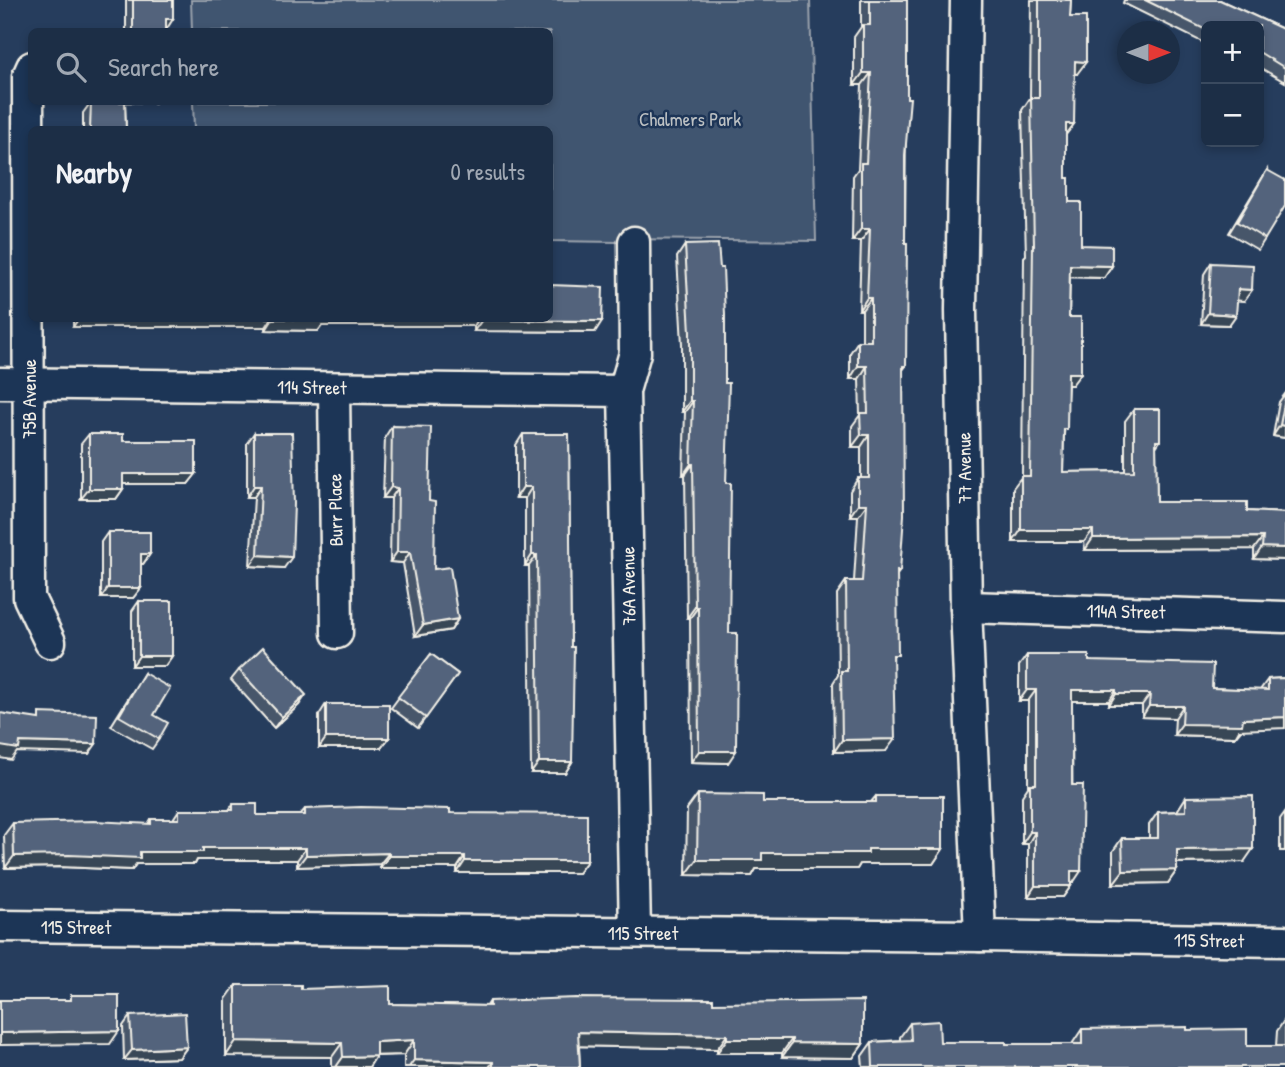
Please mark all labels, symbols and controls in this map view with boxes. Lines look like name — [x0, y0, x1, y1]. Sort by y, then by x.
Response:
north arrow — [1117, 21, 1180, 84]
map controls — [1201, 21, 1264, 147]
button: + — [1201, 21, 1264, 84]
search box — [28, 28, 553, 105]
icon: search — [52, 48, 90, 86]
text: Search here — [108, 49, 219, 84]
button: − — [1201, 84, 1264, 147]
park label: Chalmers Park — [639, 106, 741, 132]
text: Nearby — [56, 152, 132, 192]
text: 0 results — [450, 156, 525, 187]
street label: 75B Avenue — [16, 359, 42, 439]
street label: 114 Street — [277, 373, 347, 401]
street label: 77 Avenue — [950, 432, 978, 504]
street label: Burr Place — [321, 473, 349, 547]
street label: 76A Avenue — [614, 546, 642, 626]
street label: 114A Street — [1086, 597, 1166, 625]
street label: 115 Street — [41, 914, 112, 940]
street label: 115 Street — [608, 920, 679, 946]
street label: 115 Street — [1174, 926, 1245, 954]

